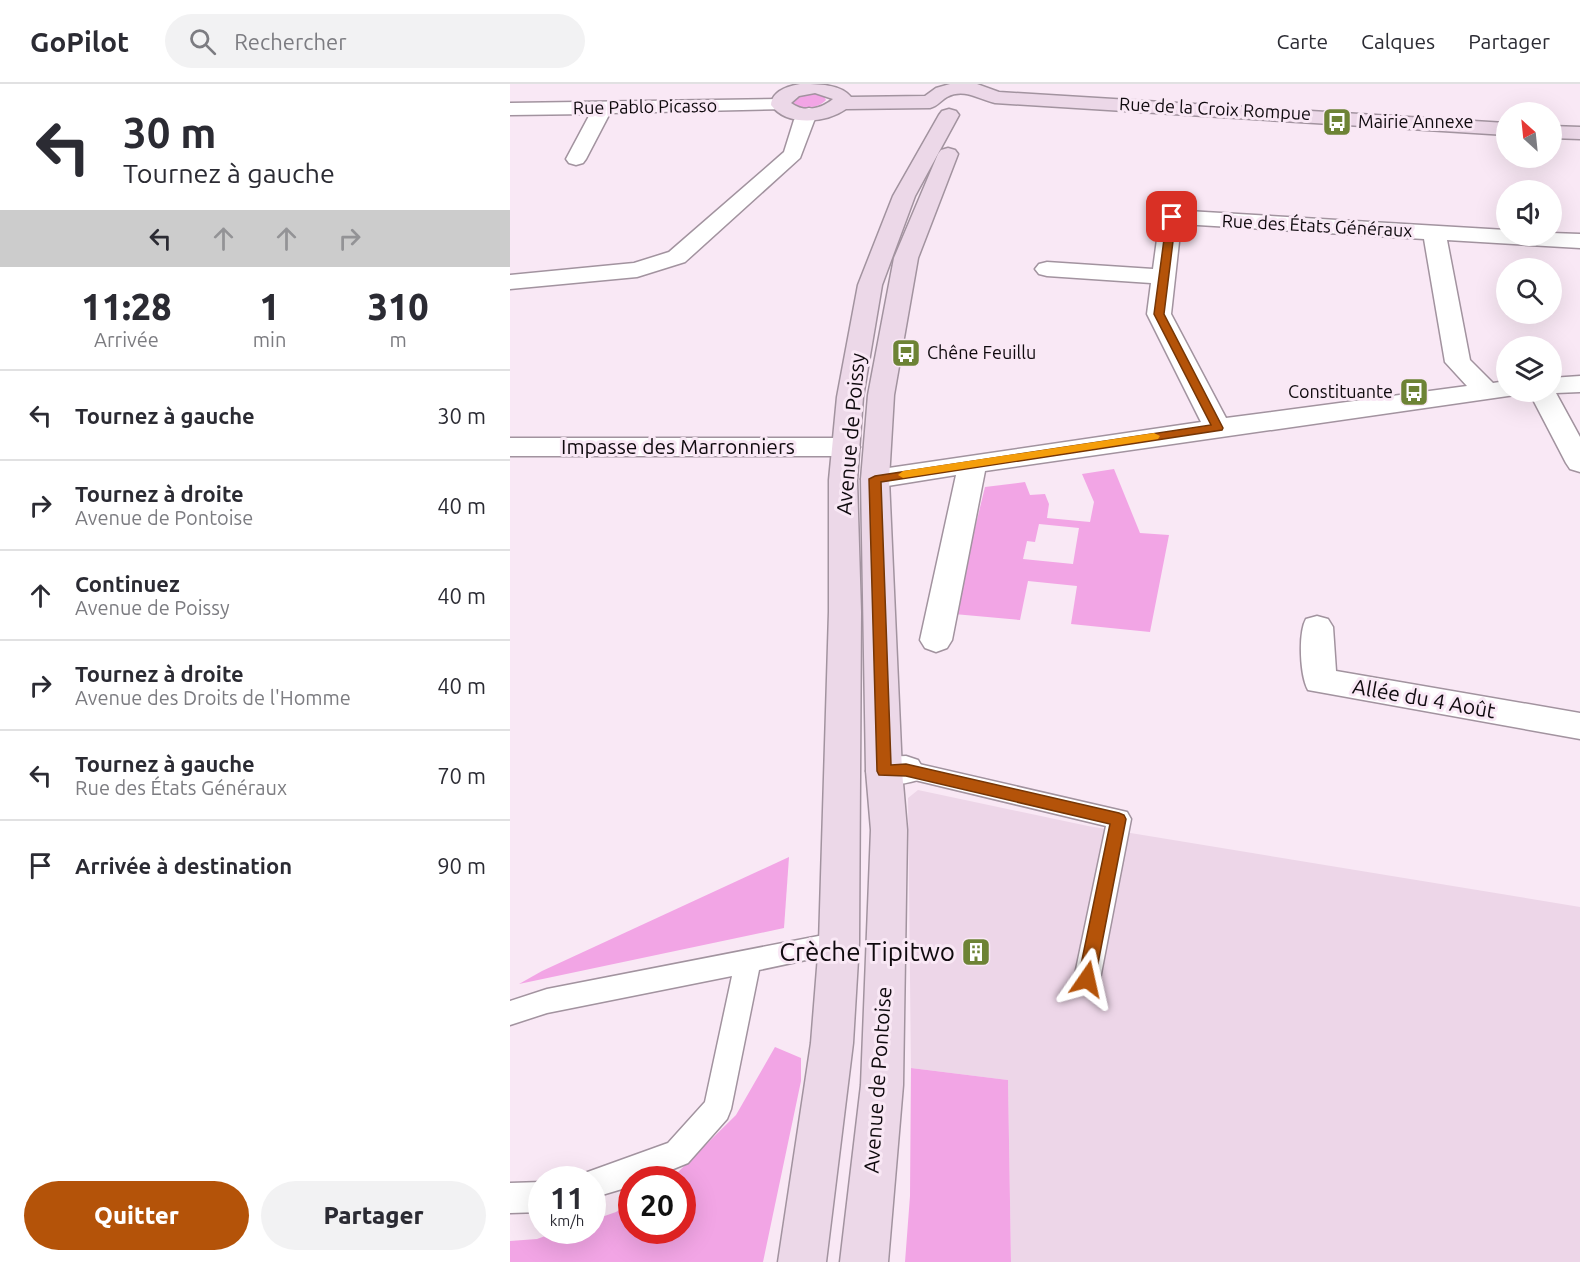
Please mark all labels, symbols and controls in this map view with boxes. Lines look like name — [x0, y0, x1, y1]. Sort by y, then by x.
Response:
search box — [165, 14, 585, 68]
icon: search — [186, 25, 219, 58]
text: GoPilot — [30, 26, 129, 57]
text: Rechercher — [234, 29, 347, 54]
text: Carte — [1277, 29, 1328, 53]
text: Calques — [1361, 29, 1435, 53]
text: Partager — [1468, 29, 1550, 53]
street label: Rue de la Croix Rompue — [1119, 93, 1312, 123]
street label: Rue Pablo Picasso — [573, 95, 717, 117]
north arrow — [1496, 102, 1562, 168]
map controls — [1496, 102, 1562, 402]
bus stop icon: Mairie Annexe — [1321, 106, 1353, 138]
icon: left — [24, 108, 102, 186]
text: 30 m — [123, 109, 217, 156]
place label: Mairie Annexe — [1358, 111, 1474, 131]
text: Tournez à gauche — [123, 158, 335, 188]
button: sound — [1496, 180, 1562, 246]
pin — [1146, 191, 1197, 242]
icon: arrive — [1155, 200, 1188, 233]
street label: Rue des États Généraux — [1221, 209, 1413, 240]
icon: left — [144, 222, 177, 255]
icon: ahead — [207, 222, 240, 255]
icon: ahead — [270, 222, 303, 255]
icon: right — [333, 222, 366, 255]
button: search — [1496, 258, 1562, 324]
text: 11:28 — [81, 286, 171, 327]
text: 1 — [259, 286, 280, 327]
text: 310 — [368, 286, 429, 327]
text: Arrivée — [94, 328, 159, 351]
text: min — [253, 328, 286, 351]
text: m — [390, 328, 407, 351]
button: layers — [1496, 336, 1562, 402]
bus stop icon: Chêne Feuillu — [890, 337, 922, 369]
place label: Chêne Feuillu — [927, 342, 1036, 362]
street label: Avenue de Poissy — [831, 352, 869, 516]
bus stop icon: Constituante — [1398, 376, 1430, 408]
place label: Constituante — [1288, 381, 1393, 401]
icon: left — [24, 399, 57, 432]
text: Tournez à gauche — [75, 403, 255, 428]
text: 30 m — [437, 403, 486, 428]
street label: Impasse des Marronniers — [561, 434, 795, 458]
text: Tournez à droite — [75, 481, 244, 506]
icon: right — [24, 489, 57, 522]
text: 40 m — [437, 493, 486, 518]
text: Avenue de Pontoise — [75, 506, 253, 529]
text: Continuez — [75, 571, 180, 596]
icon: ahead — [24, 579, 57, 612]
text: 40 m — [437, 583, 486, 608]
text: Avenue de Poissy — [75, 596, 230, 619]
text: Tournez à droite — [75, 661, 244, 686]
icon: right — [24, 669, 57, 702]
text: 40 m — [437, 673, 486, 698]
street label: Allée du 4 Août — [1351, 674, 1497, 722]
text: Avenue des Droits de l'Homme — [75, 686, 351, 709]
text: Tournez à gauche — [75, 751, 255, 776]
icon: left — [24, 759, 57, 792]
text: 70 m — [437, 763, 486, 788]
text: Rue des États Généraux — [75, 776, 287, 799]
icon: arrive — [24, 849, 57, 882]
text: Arrivée à destination — [75, 853, 292, 878]
text: 90 m — [437, 853, 486, 878]
building icon: Crèche Tipitwo — [960, 936, 992, 968]
place label: Crèche Tipitwo — [779, 937, 955, 966]
position arrow — [1055, 947, 1119, 1011]
street label: Avenue de Pontoise — [859, 986, 896, 1174]
speed limit sign: 20 — [618, 1166, 696, 1244]
button: Quitter — [24, 1181, 249, 1250]
button: Partager — [261, 1181, 486, 1250]
text: 11 — [550, 1181, 584, 1215]
text: km/h — [550, 1212, 584, 1229]

